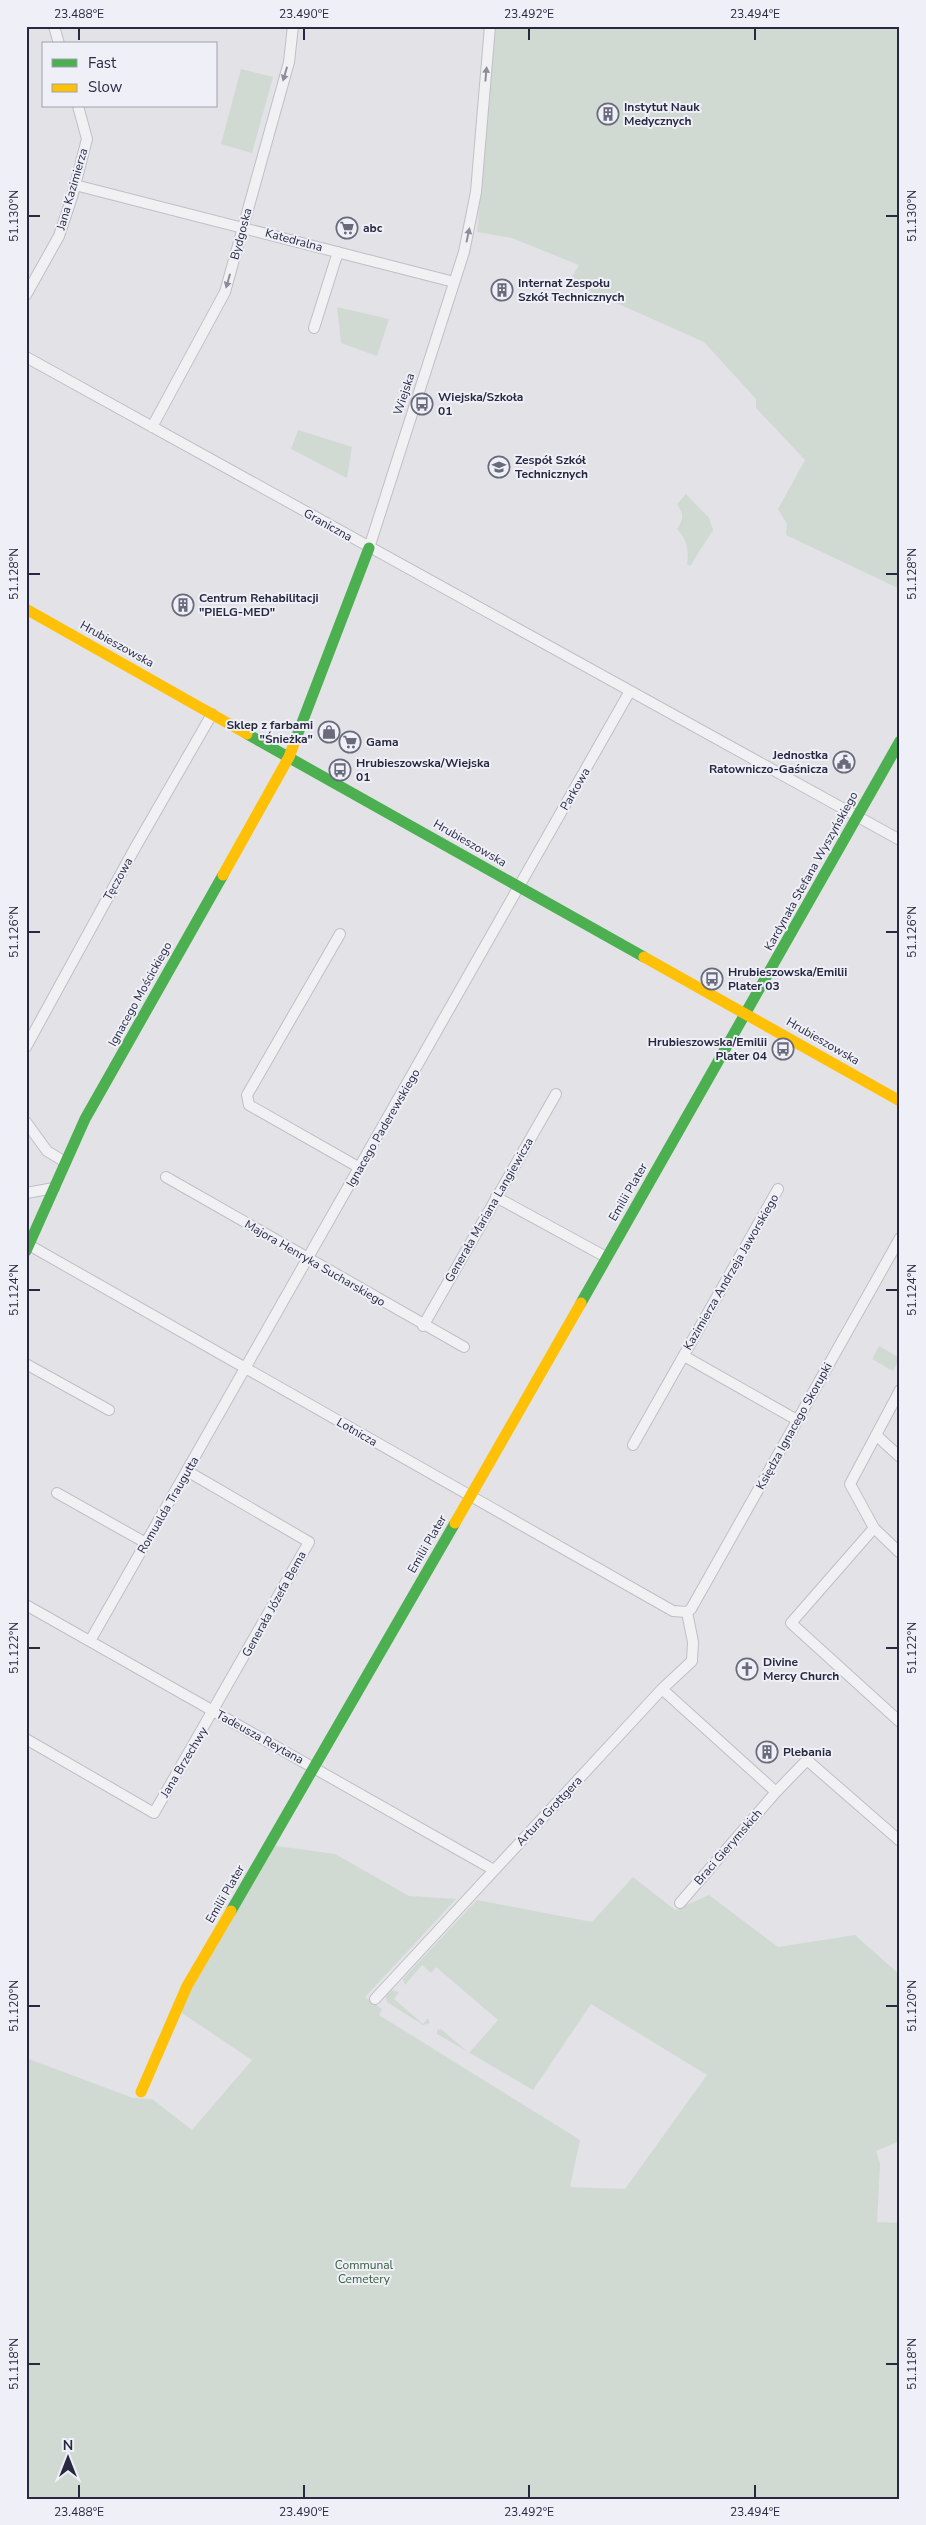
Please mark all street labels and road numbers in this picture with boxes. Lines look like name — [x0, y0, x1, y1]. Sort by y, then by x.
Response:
street label: Jana Kazimierza — [52, 146, 91, 233]
street label: Bydgoska — [226, 206, 256, 262]
street label: Katedralna — [264, 225, 324, 255]
street label: Wiejska — [390, 371, 418, 417]
street label: Graniczna — [301, 505, 355, 545]
street label: Hrubieszowska — [77, 617, 157, 671]
street label: Parkowa — [556, 765, 594, 813]
street label: Kardynała Stefana Wyszyńskiego — [760, 788, 862, 953]
street label: Hrubieszowska — [430, 816, 510, 870]
street label: Tęczowa — [100, 855, 136, 903]
street label: Ignacego Mościckiego — [105, 939, 176, 1049]
street label: Hrubieszowska — [783, 1014, 863, 1068]
street label: Ignacego Paderewskiego — [343, 1066, 424, 1190]
street label: Generała Mariana Langiewicza — [441, 1135, 537, 1285]
street label: Emilii Plater — [605, 1159, 651, 1224]
street label: Kazimierza Andrzeja Jaworskiego — [680, 1191, 782, 1353]
street label: Majora Henryka Sucharskiego — [242, 1216, 389, 1310]
street label: Księdza Ignacego Skorupki — [752, 1360, 836, 1492]
street label: Lotnicza — [334, 1414, 380, 1450]
street label: Romualda Traugutta — [134, 1453, 202, 1557]
street label: Emilii Plater — [404, 1511, 450, 1576]
street label: Generała Józefa Bema — [238, 1548, 310, 1660]
street label: Tadeusza Reytana — [213, 1706, 307, 1768]
street label: Jana Brzechwy — [156, 1723, 212, 1801]
street label: Artura Grottgera — [513, 1773, 585, 1849]
street label: Braci Gierymskich — [690, 1806, 766, 1888]
street label: Emilii Plater — [202, 1861, 248, 1926]

